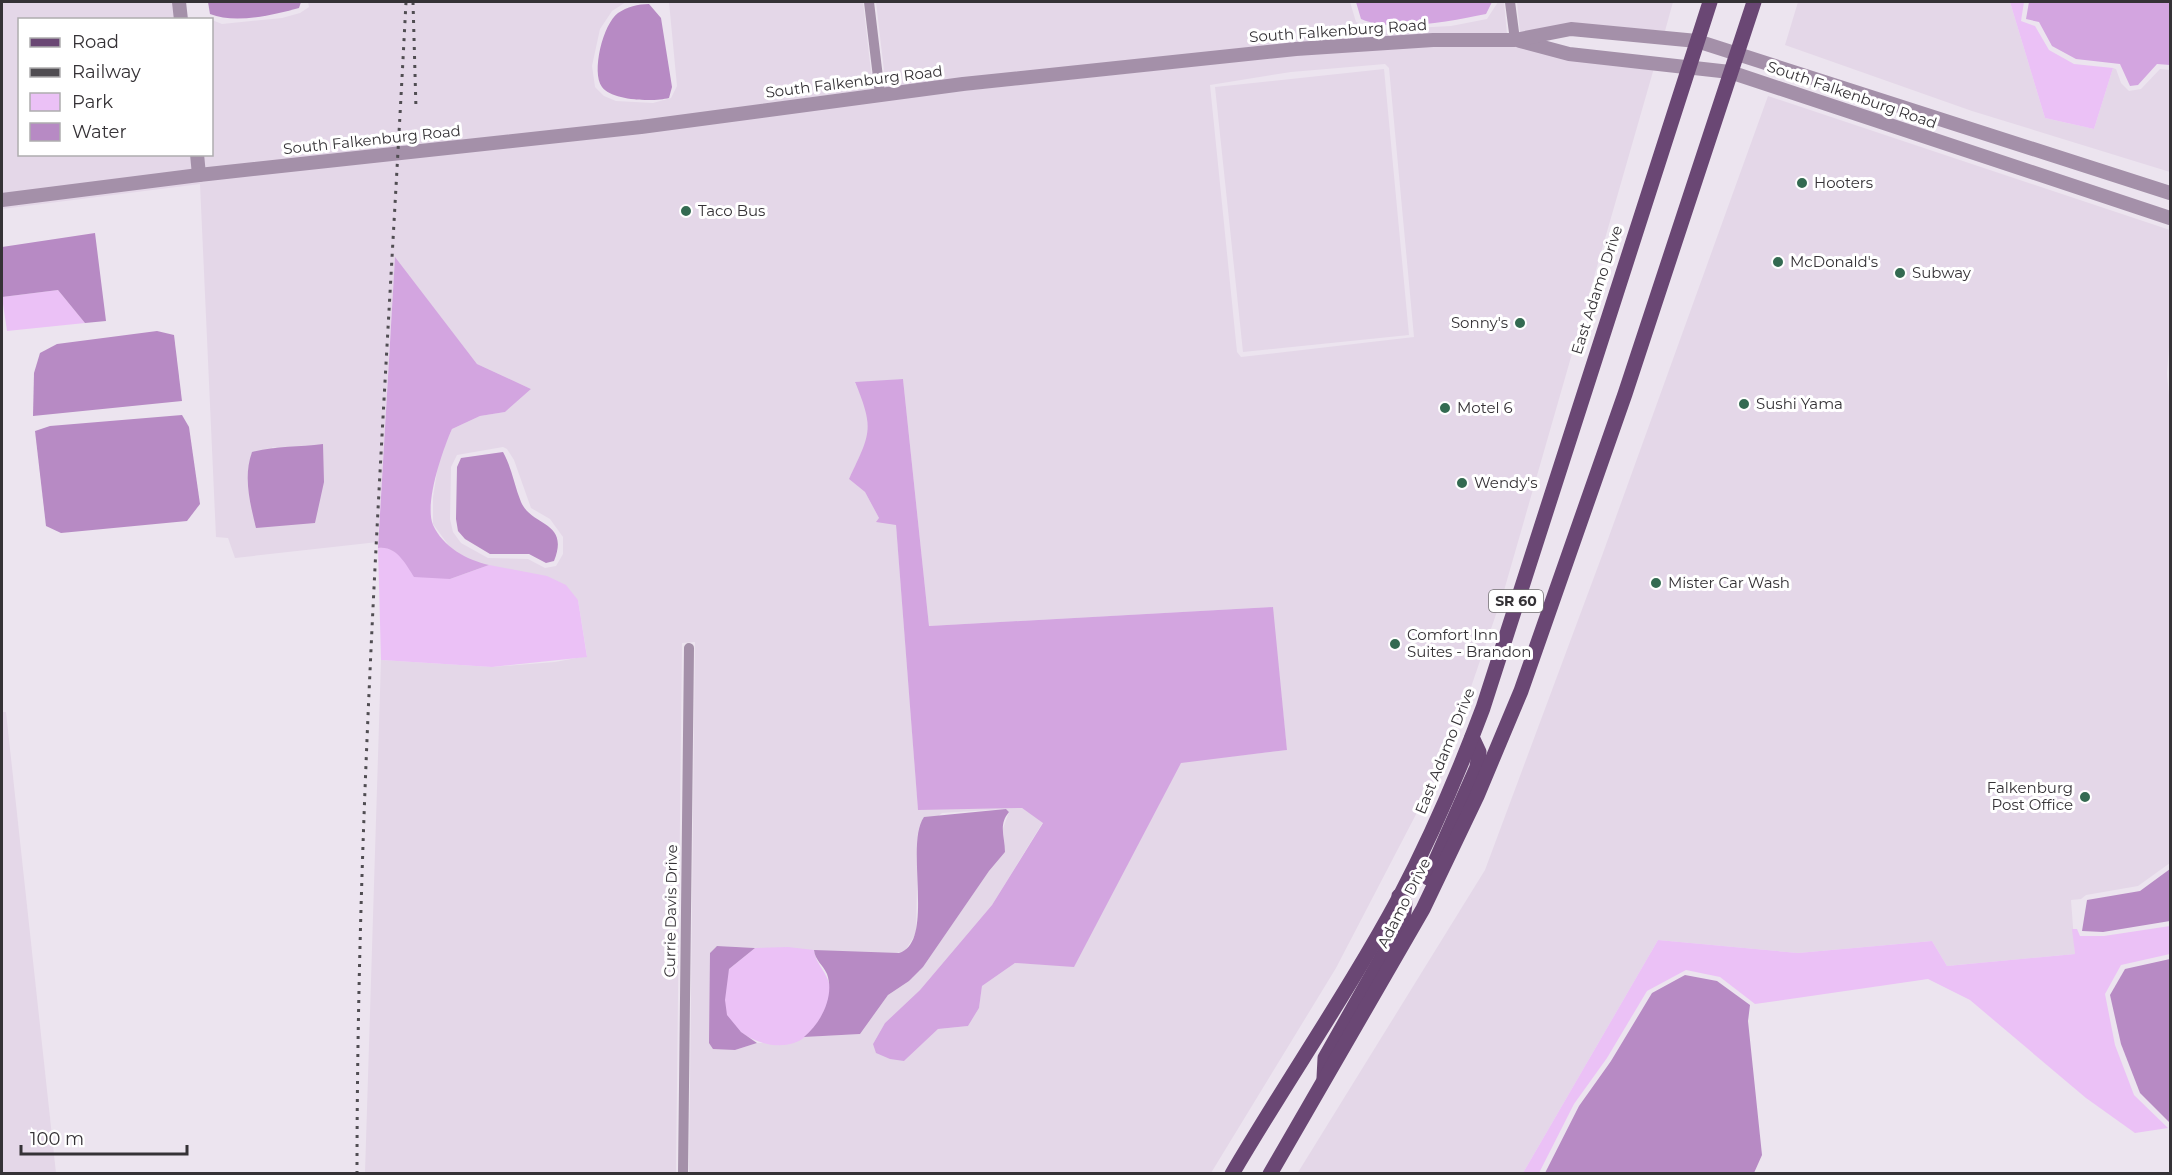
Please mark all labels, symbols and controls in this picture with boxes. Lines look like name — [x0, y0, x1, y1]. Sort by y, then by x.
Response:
street label: South Falkenburg Road — [1248, 15, 1428, 46]
legend — [18, 18, 213, 156]
text: Road — [72, 31, 119, 53]
street label: South Falkenburg Road — [1765, 57, 1940, 133]
text: Railway — [72, 61, 141, 83]
street label: South Falkenburg Road — [764, 61, 944, 102]
text: Park — [72, 91, 113, 113]
text: Water — [72, 121, 127, 143]
street label: South Falkenburg Road — [282, 121, 462, 158]
place label: Hooters — [1814, 173, 1873, 192]
marker: Hooters — [1795, 176, 1809, 190]
place label: Taco Bus — [698, 201, 765, 220]
marker: Taco Bus — [679, 204, 693, 218]
street label: East Adamo Drive — [1567, 223, 1626, 357]
place label: McDonald's — [1790, 252, 1878, 271]
marker: McDonald's — [1771, 255, 1785, 269]
place label: Subway — [1912, 263, 1972, 282]
marker: Subway — [1893, 266, 1907, 280]
place label: Sonny's — [1451, 313, 1508, 332]
marker: Sonny's — [1513, 316, 1527, 330]
place label: Sushi Yama — [1756, 394, 1843, 413]
marker: Sushi Yama — [1737, 397, 1751, 411]
place label: Motel 6 — [1457, 398, 1513, 417]
marker: Motel 6 — [1438, 401, 1452, 415]
place label: Wendy's — [1474, 473, 1538, 492]
marker: Wendy's — [1455, 476, 1469, 490]
place label: Mister Car Wash — [1668, 573, 1790, 592]
marker: Mister Car Wash — [1649, 576, 1663, 590]
road number: SR 60 — [1489, 590, 1543, 612]
place label: Comfort Inn Suites - Brandon — [1407, 625, 1531, 661]
marker: Comfort Inn Suites - Brandon — [1388, 637, 1402, 651]
street label: East Adamo Drive — [1411, 685, 1479, 817]
place label: Falkenburg Post Office — [1987, 778, 2073, 814]
marker: Falkenburg Post Office — [2078, 790, 2092, 804]
street label: Currie Davis Drive — [660, 844, 681, 978]
street label: Adamo Drive — [1373, 855, 1434, 951]
scale bar — [21, 1118, 188, 1156]
text: 100 m — [30, 1128, 84, 1150]

